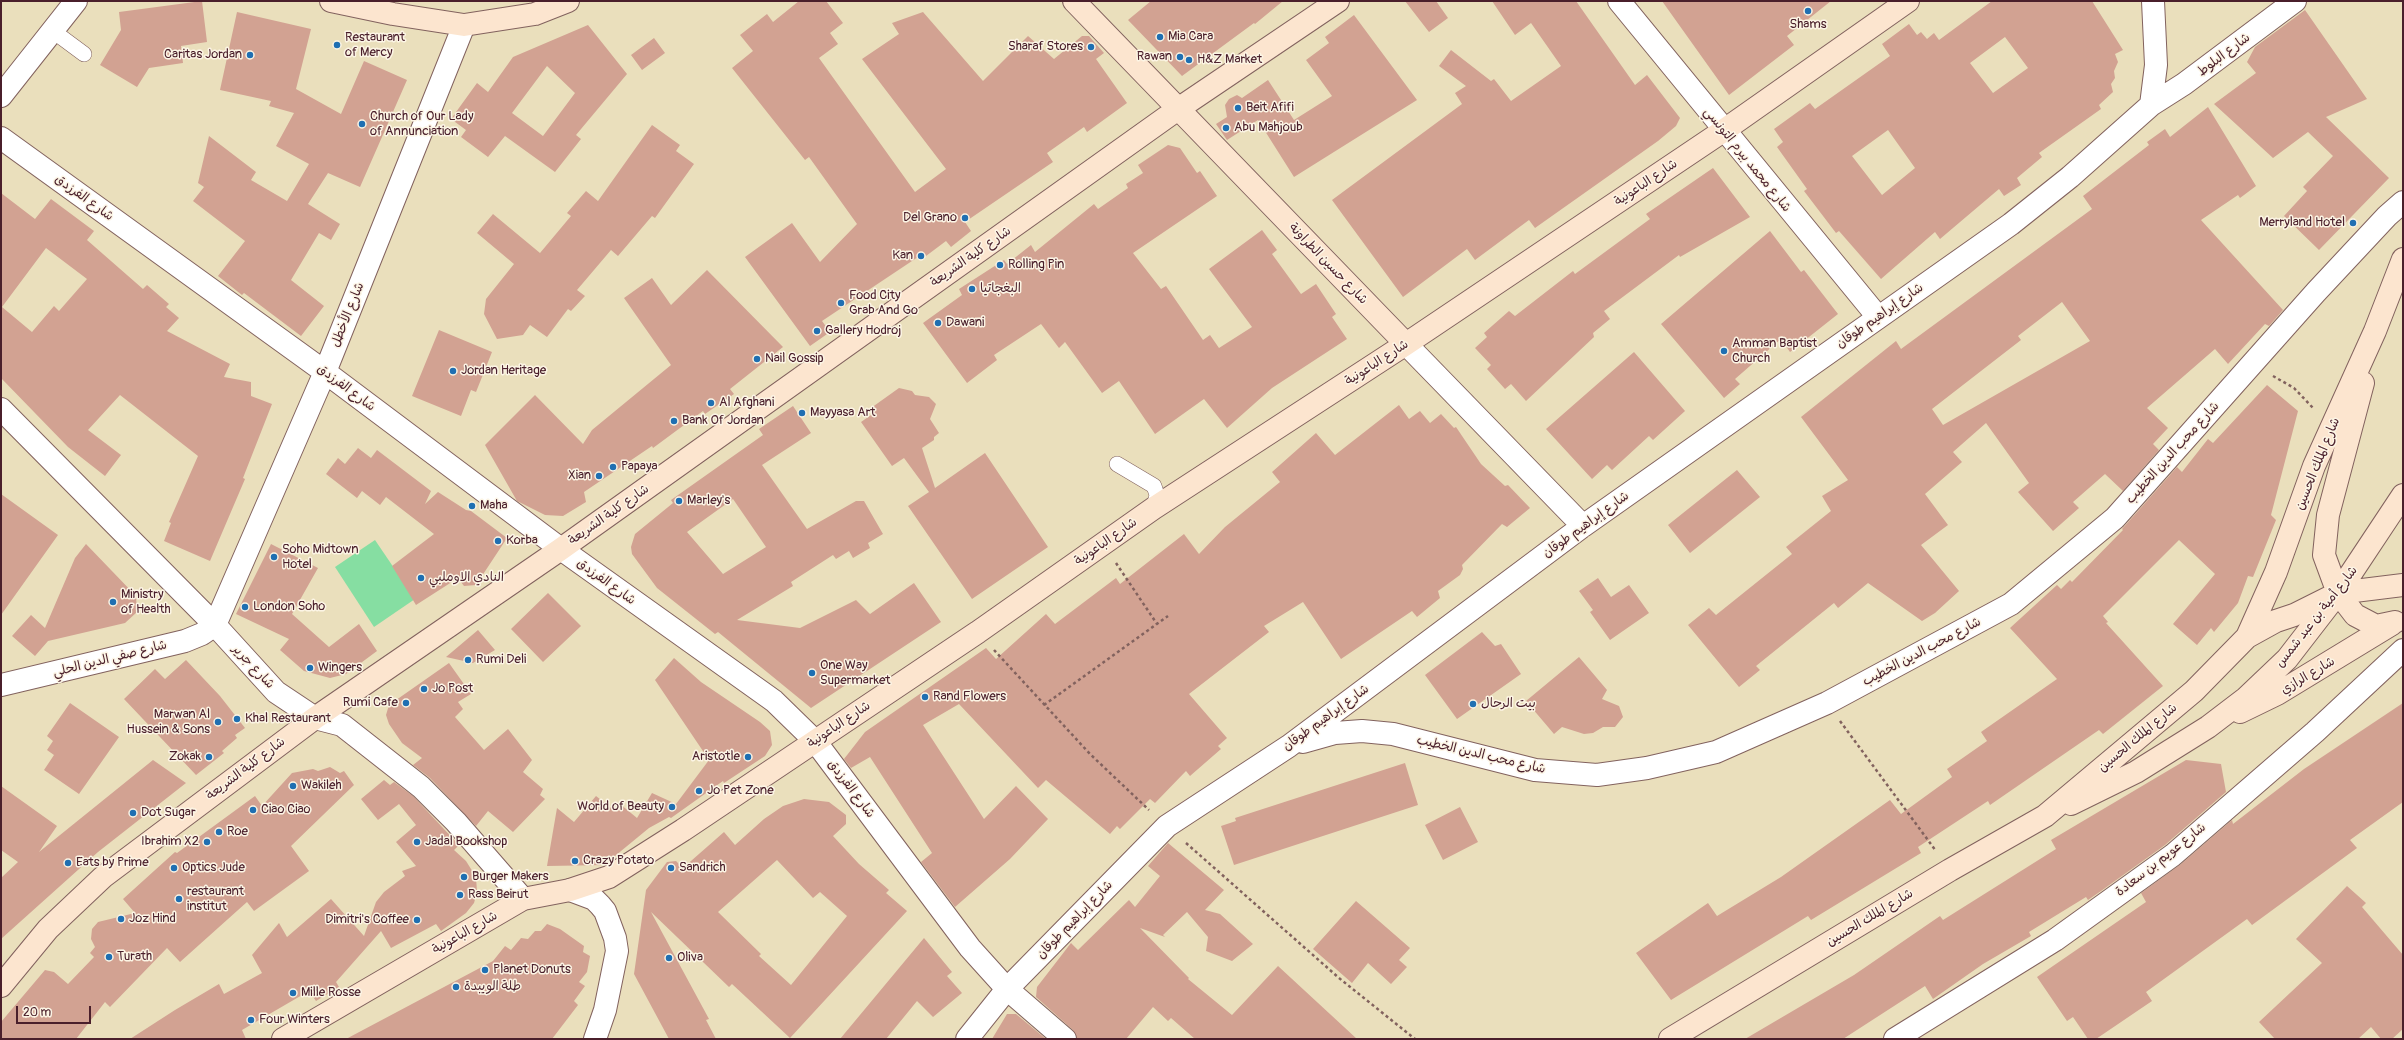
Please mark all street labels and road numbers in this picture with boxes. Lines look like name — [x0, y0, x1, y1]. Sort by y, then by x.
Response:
street label: شارع البلوط — [2195, 30, 2253, 80]
street label: شارع محمد بيرم التونسي — [1700, 105, 1794, 215]
street label: شارع الباعونية — [1611, 156, 1681, 210]
street label: شارع الفرزدق — [52, 171, 116, 225]
street label: شارع حسين الطراونة — [1285, 220, 1371, 308]
street label: شارع كلية الشريعة — [928, 223, 1014, 291]
street label: شارع الأخطل — [328, 280, 368, 350]
street label: شارع إبراهيم طوقان — [1833, 280, 1927, 352]
street label: شارع الباعونية — [1342, 337, 1412, 389]
street label: شارع الفرزدق — [314, 361, 378, 415]
street label: شارع محب الدين الخطيب — [2123, 399, 2223, 507]
street label: شارع الملك الحسين — [2292, 415, 2344, 513]
street label: شارع كلية الشريعة — [566, 481, 652, 549]
street label: شارع إبراهيم طوقان — [1540, 488, 1632, 562]
street label: شارع الباعونية — [1072, 515, 1140, 569]
street label: شارع الفرزدق — [574, 555, 638, 609]
street label: شارع أمية بن عبد شمس — [2273, 563, 2361, 671]
street label: شارع محب الدين الخطيب — [1860, 614, 1984, 690]
street label: شارع صفي الدين الحلي — [51, 637, 169, 681]
street label: شارع جرير — [229, 642, 277, 692]
street label: شارع الرازي — [2278, 654, 2338, 698]
street label: شارع إبراهيم طوقان — [1280, 681, 1372, 755]
street label: شارع الباعونية — [804, 698, 874, 752]
street label: شارع الملك الحسين — [2095, 700, 2181, 776]
street label: شارع محب الدين الخطيب — [1415, 733, 1547, 777]
street label: شارع كلية الشريعة — [203, 734, 289, 804]
street label: شارع الفرزدق — [824, 757, 878, 821]
street label: شارع عويم بن سعادة — [2113, 820, 2209, 900]
street label: شارع إبراهيم طوقان — [1034, 878, 1116, 962]
street label: شارع الملك الحسين — [1824, 886, 1916, 950]
street label: شارع الباعونية — [430, 908, 500, 958]

